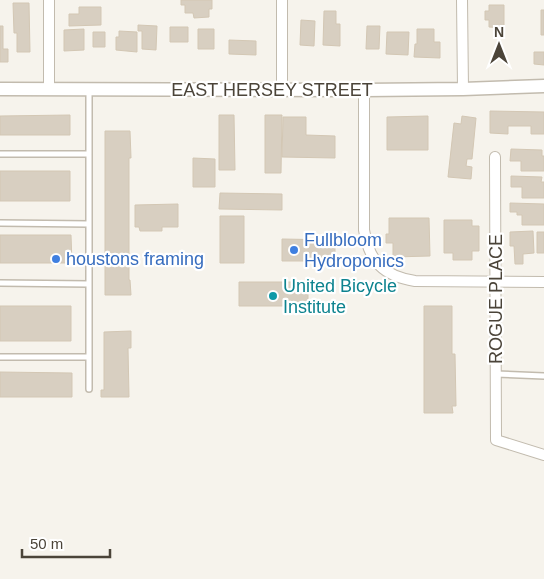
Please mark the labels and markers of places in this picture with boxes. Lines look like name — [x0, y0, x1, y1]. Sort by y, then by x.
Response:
place label: Fullbloom Hydroponics — [304, 230, 404, 271]
marker: Fullbloom Hydroponics — [288, 244, 300, 256]
place label: houstons framing — [66, 249, 204, 269]
marker: houstons framing — [50, 253, 62, 265]
place label: United Bicycle Institute — [283, 276, 397, 317]
marker: United Bicycle Institute — [267, 290, 279, 302]

